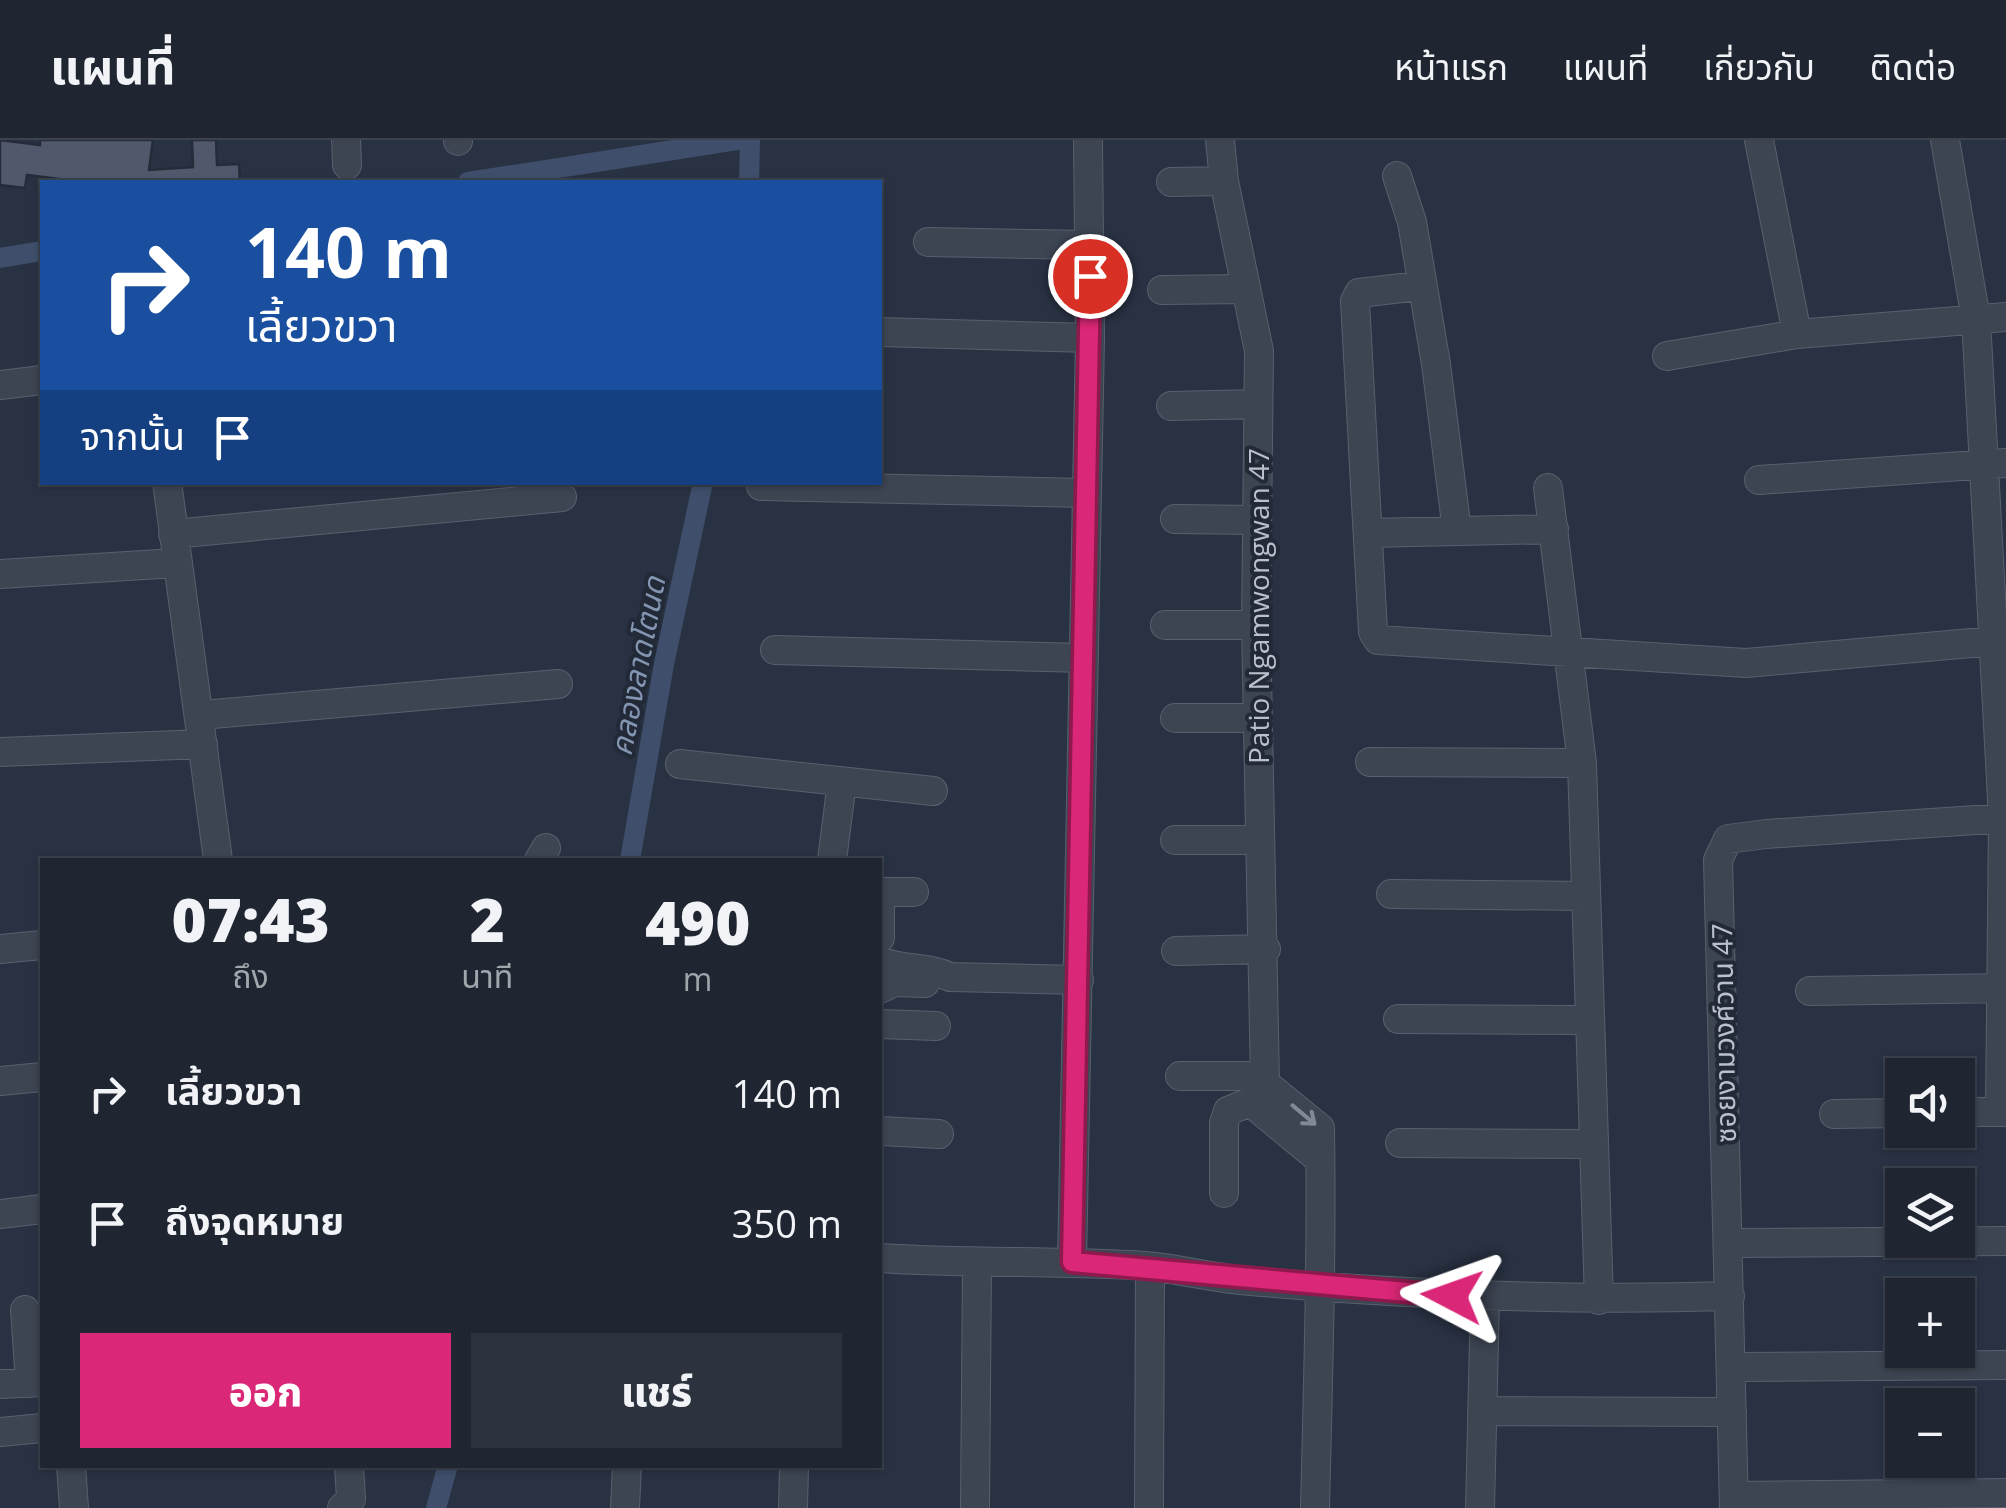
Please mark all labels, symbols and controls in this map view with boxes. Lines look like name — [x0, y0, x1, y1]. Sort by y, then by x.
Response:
text: แผนที่ — [50, 33, 175, 98]
text: หน้าแรก — [1394, 43, 1508, 90]
text: แผนที่ — [1563, 43, 1648, 90]
text: เกี่ยวกับ — [1703, 43, 1815, 90]
text: ติดต่อ — [1870, 43, 1956, 90]
text: 140 m — [245, 203, 452, 299]
icon: right — [80, 220, 210, 350]
pin — [1048, 234, 1133, 319]
icon: arrive — [1063, 249, 1118, 304]
text: เลี้ยวขวา — [245, 294, 397, 355]
text: จากนั้น — [80, 409, 185, 461]
icon: arrive — [205, 410, 260, 465]
street label: Patio Ngamwongwan 47 — [1239, 448, 1277, 764]
water label: คลองลาดโตนด — [600, 571, 675, 759]
text: 07:43 — [172, 878, 330, 960]
text: 2 — [470, 878, 505, 960]
text: 490 — [645, 881, 750, 963]
street label: ซอยงามวงศ์วาน 47 — [1702, 923, 1744, 1143]
text: ถึง — [232, 954, 269, 997]
text: นาที — [461, 954, 513, 997]
text: m — [683, 957, 712, 1000]
map controls — [1885, 1058, 1975, 1478]
button: sound — [1885, 1058, 1975, 1148]
text: เลี้ยวขวา — [165, 1064, 302, 1116]
icon: right — [80, 1066, 135, 1121]
text: 140 m — [732, 1067, 842, 1119]
one-way arrow — [1291, 1104, 1317, 1126]
button: layers — [1885, 1168, 1975, 1258]
text: ถึงจุดหมาย — [165, 1194, 344, 1246]
icon: arrive — [80, 1196, 135, 1251]
text: 350 m — [732, 1197, 842, 1249]
position arrow — [1400, 1244, 1504, 1348]
button: + — [1885, 1278, 1975, 1368]
button: ออก — [80, 1333, 451, 1448]
button: แชร์ — [471, 1333, 842, 1448]
button: − — [1885, 1388, 1975, 1478]

